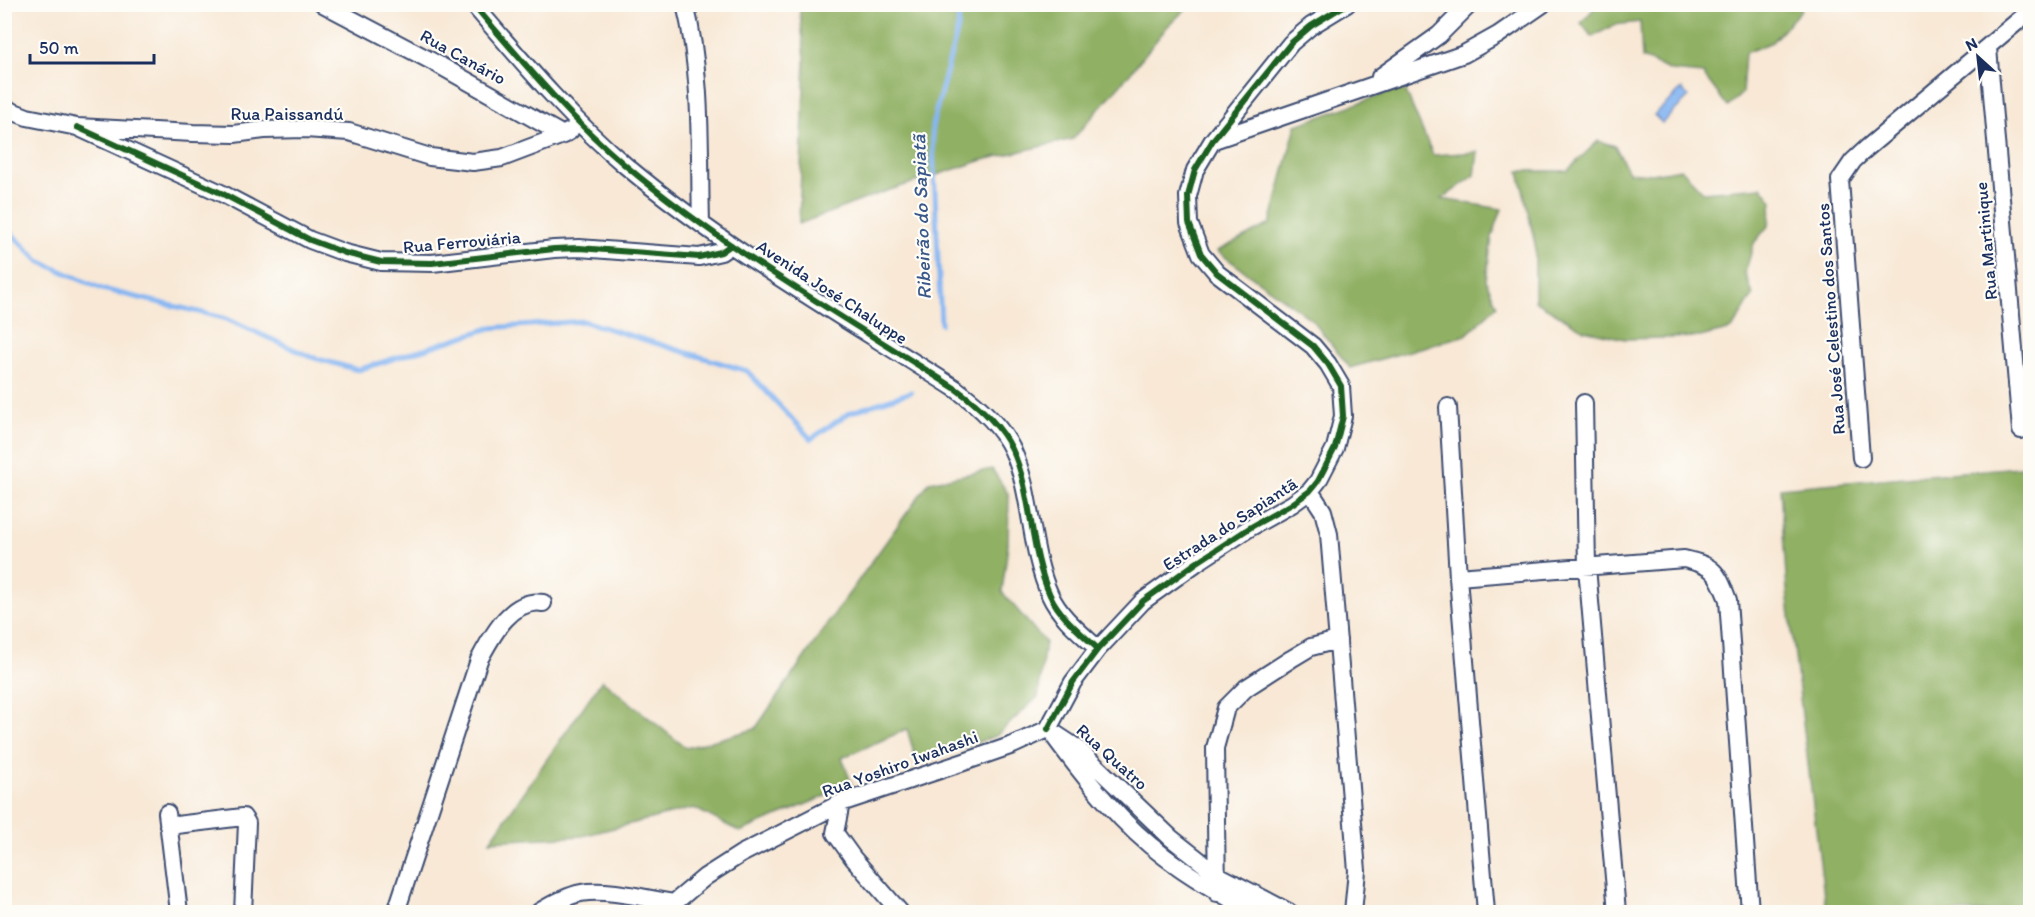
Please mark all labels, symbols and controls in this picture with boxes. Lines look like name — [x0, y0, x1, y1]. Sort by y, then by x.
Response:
street label: Rua Canário — [416, 24, 510, 90]
scale bar — [30, 27, 154, 65]
north arrow — [1948, 27, 2008, 87]
text: N — [1962, 33, 1981, 55]
text: 50 m — [39, 37, 79, 59]
street label: Rua Paissandú — [231, 103, 344, 125]
water label: Ribeirão do Sapiatã — [906, 132, 936, 300]
street label: Rua Martinique — [1970, 181, 2002, 301]
street label: Rua José Celestino dos Santos — [1812, 203, 1850, 435]
street label: Rua Ferroviária — [402, 226, 523, 258]
street label: Avenida José Chaluppe — [752, 235, 912, 349]
street label: Estrada do Sapiantã — [1159, 472, 1302, 576]
street label: Rua Quatro — [1072, 719, 1152, 795]
street label: Rua Yoshiro Iwahashi — [819, 726, 981, 802]

